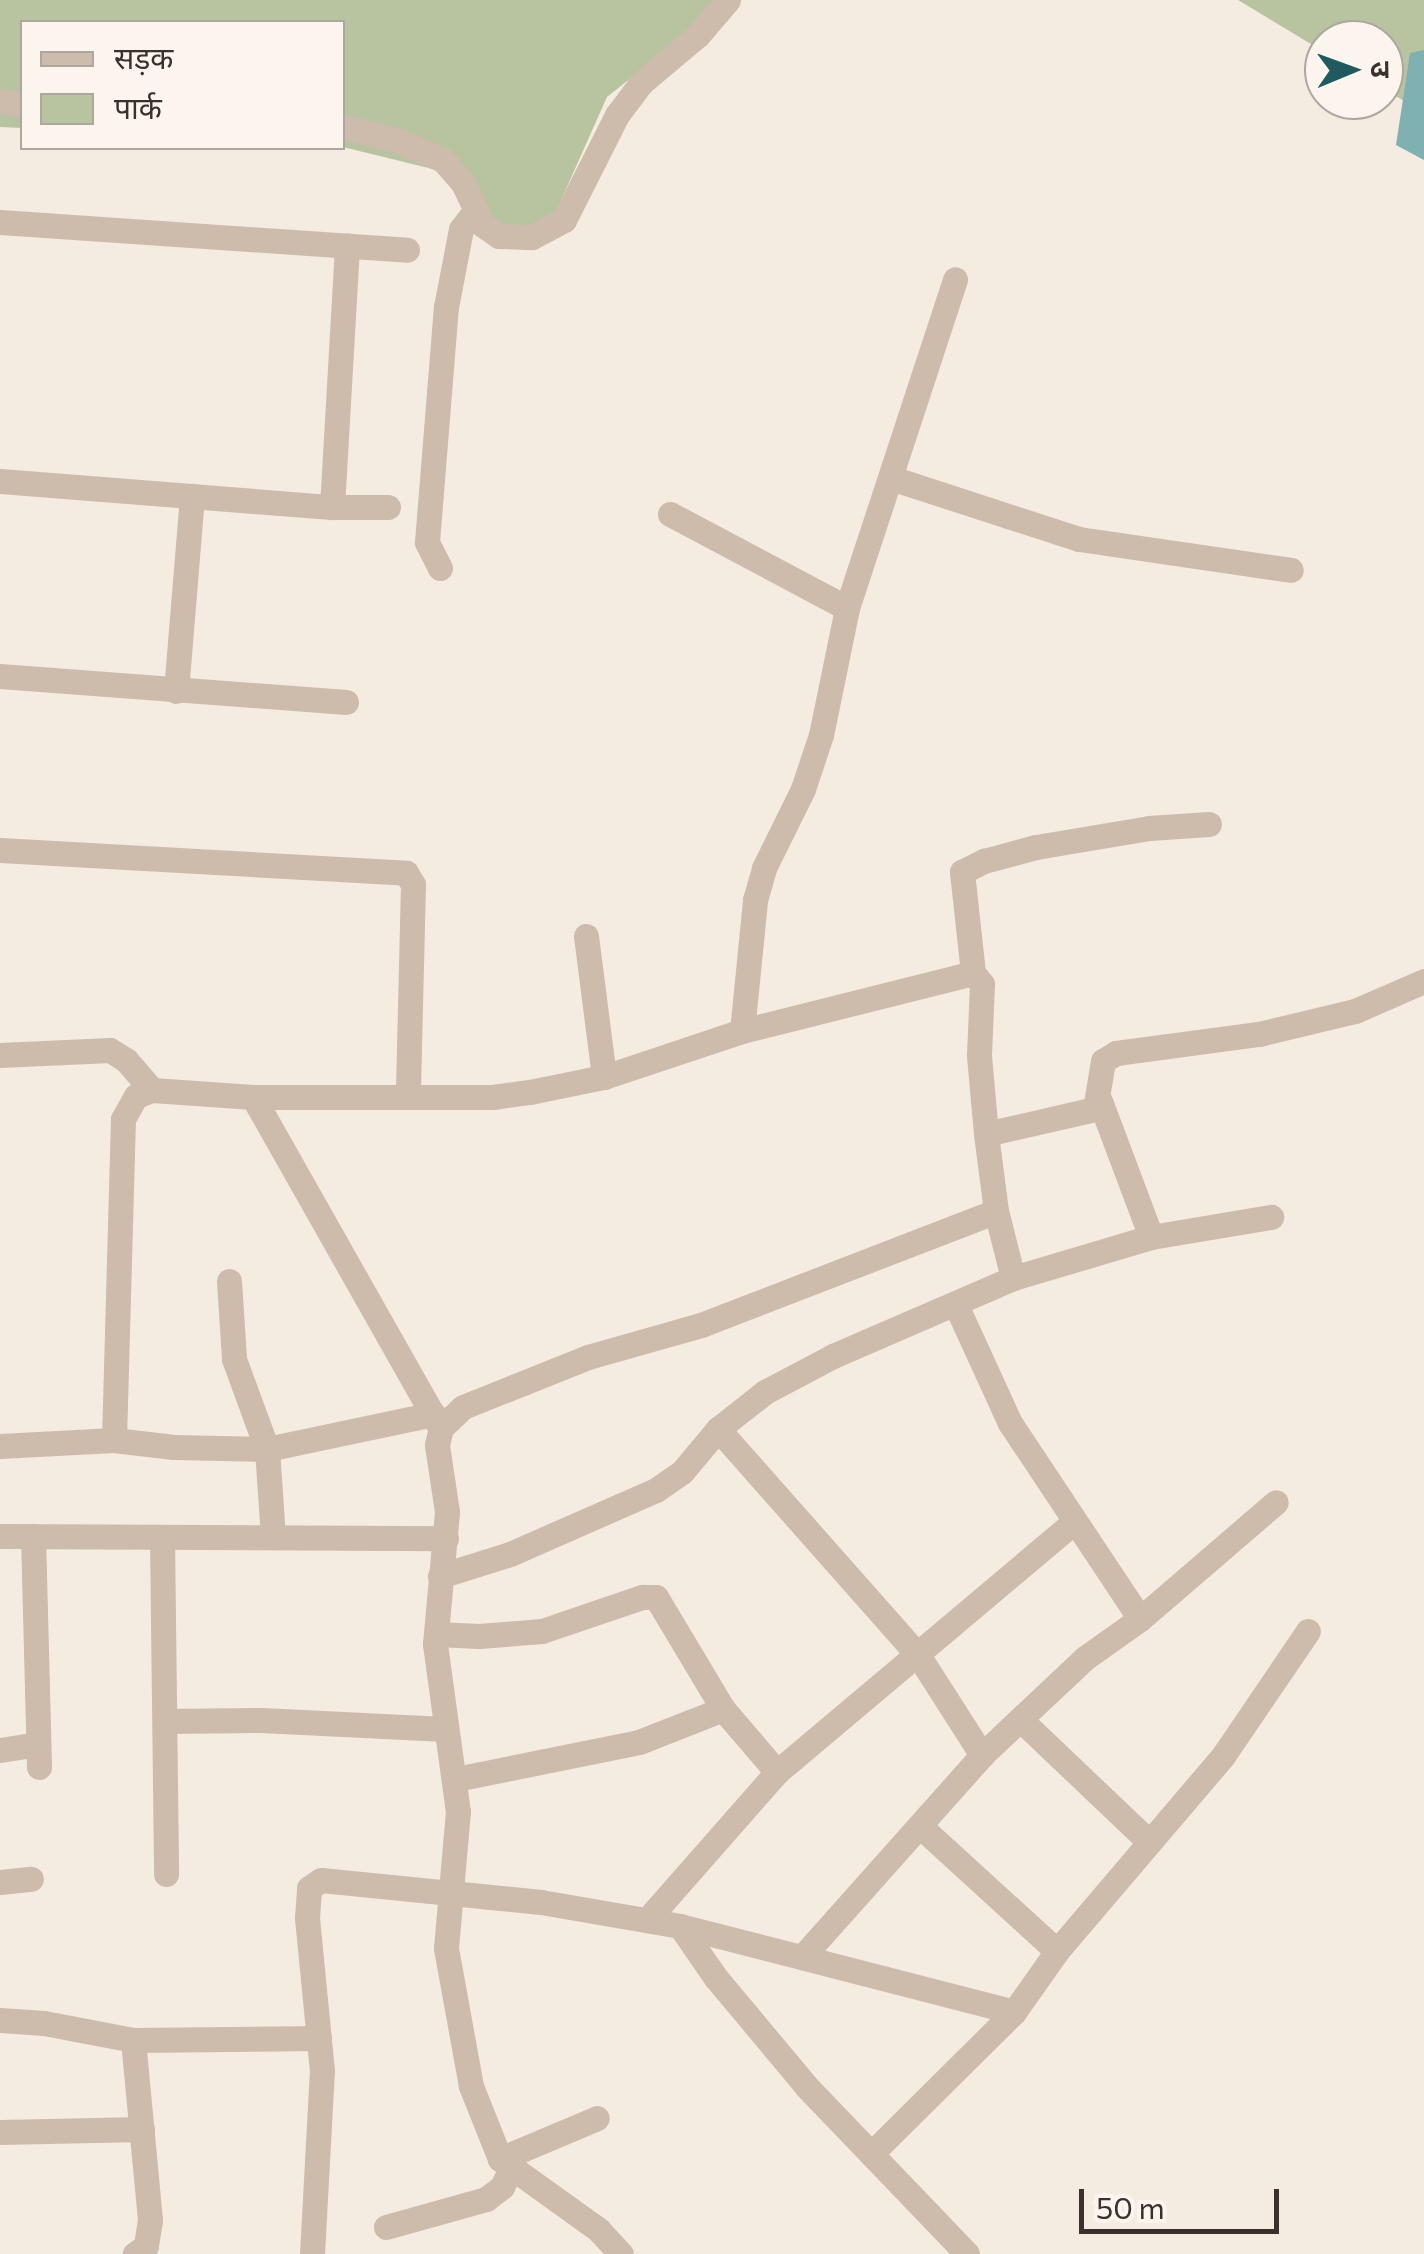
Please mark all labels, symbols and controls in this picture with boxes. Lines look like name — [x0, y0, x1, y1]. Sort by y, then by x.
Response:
legend — [20, 20, 345, 150]
north arrow — [1304, 20, 1404, 120]
text: सड़क — [114, 38, 173, 75]
text: उ — [1365, 61, 1399, 78]
text: पार्क — [114, 88, 162, 125]
scale bar — [1084, 2169, 1284, 2231]
text: 50 m — [1096, 2188, 1165, 2225]

